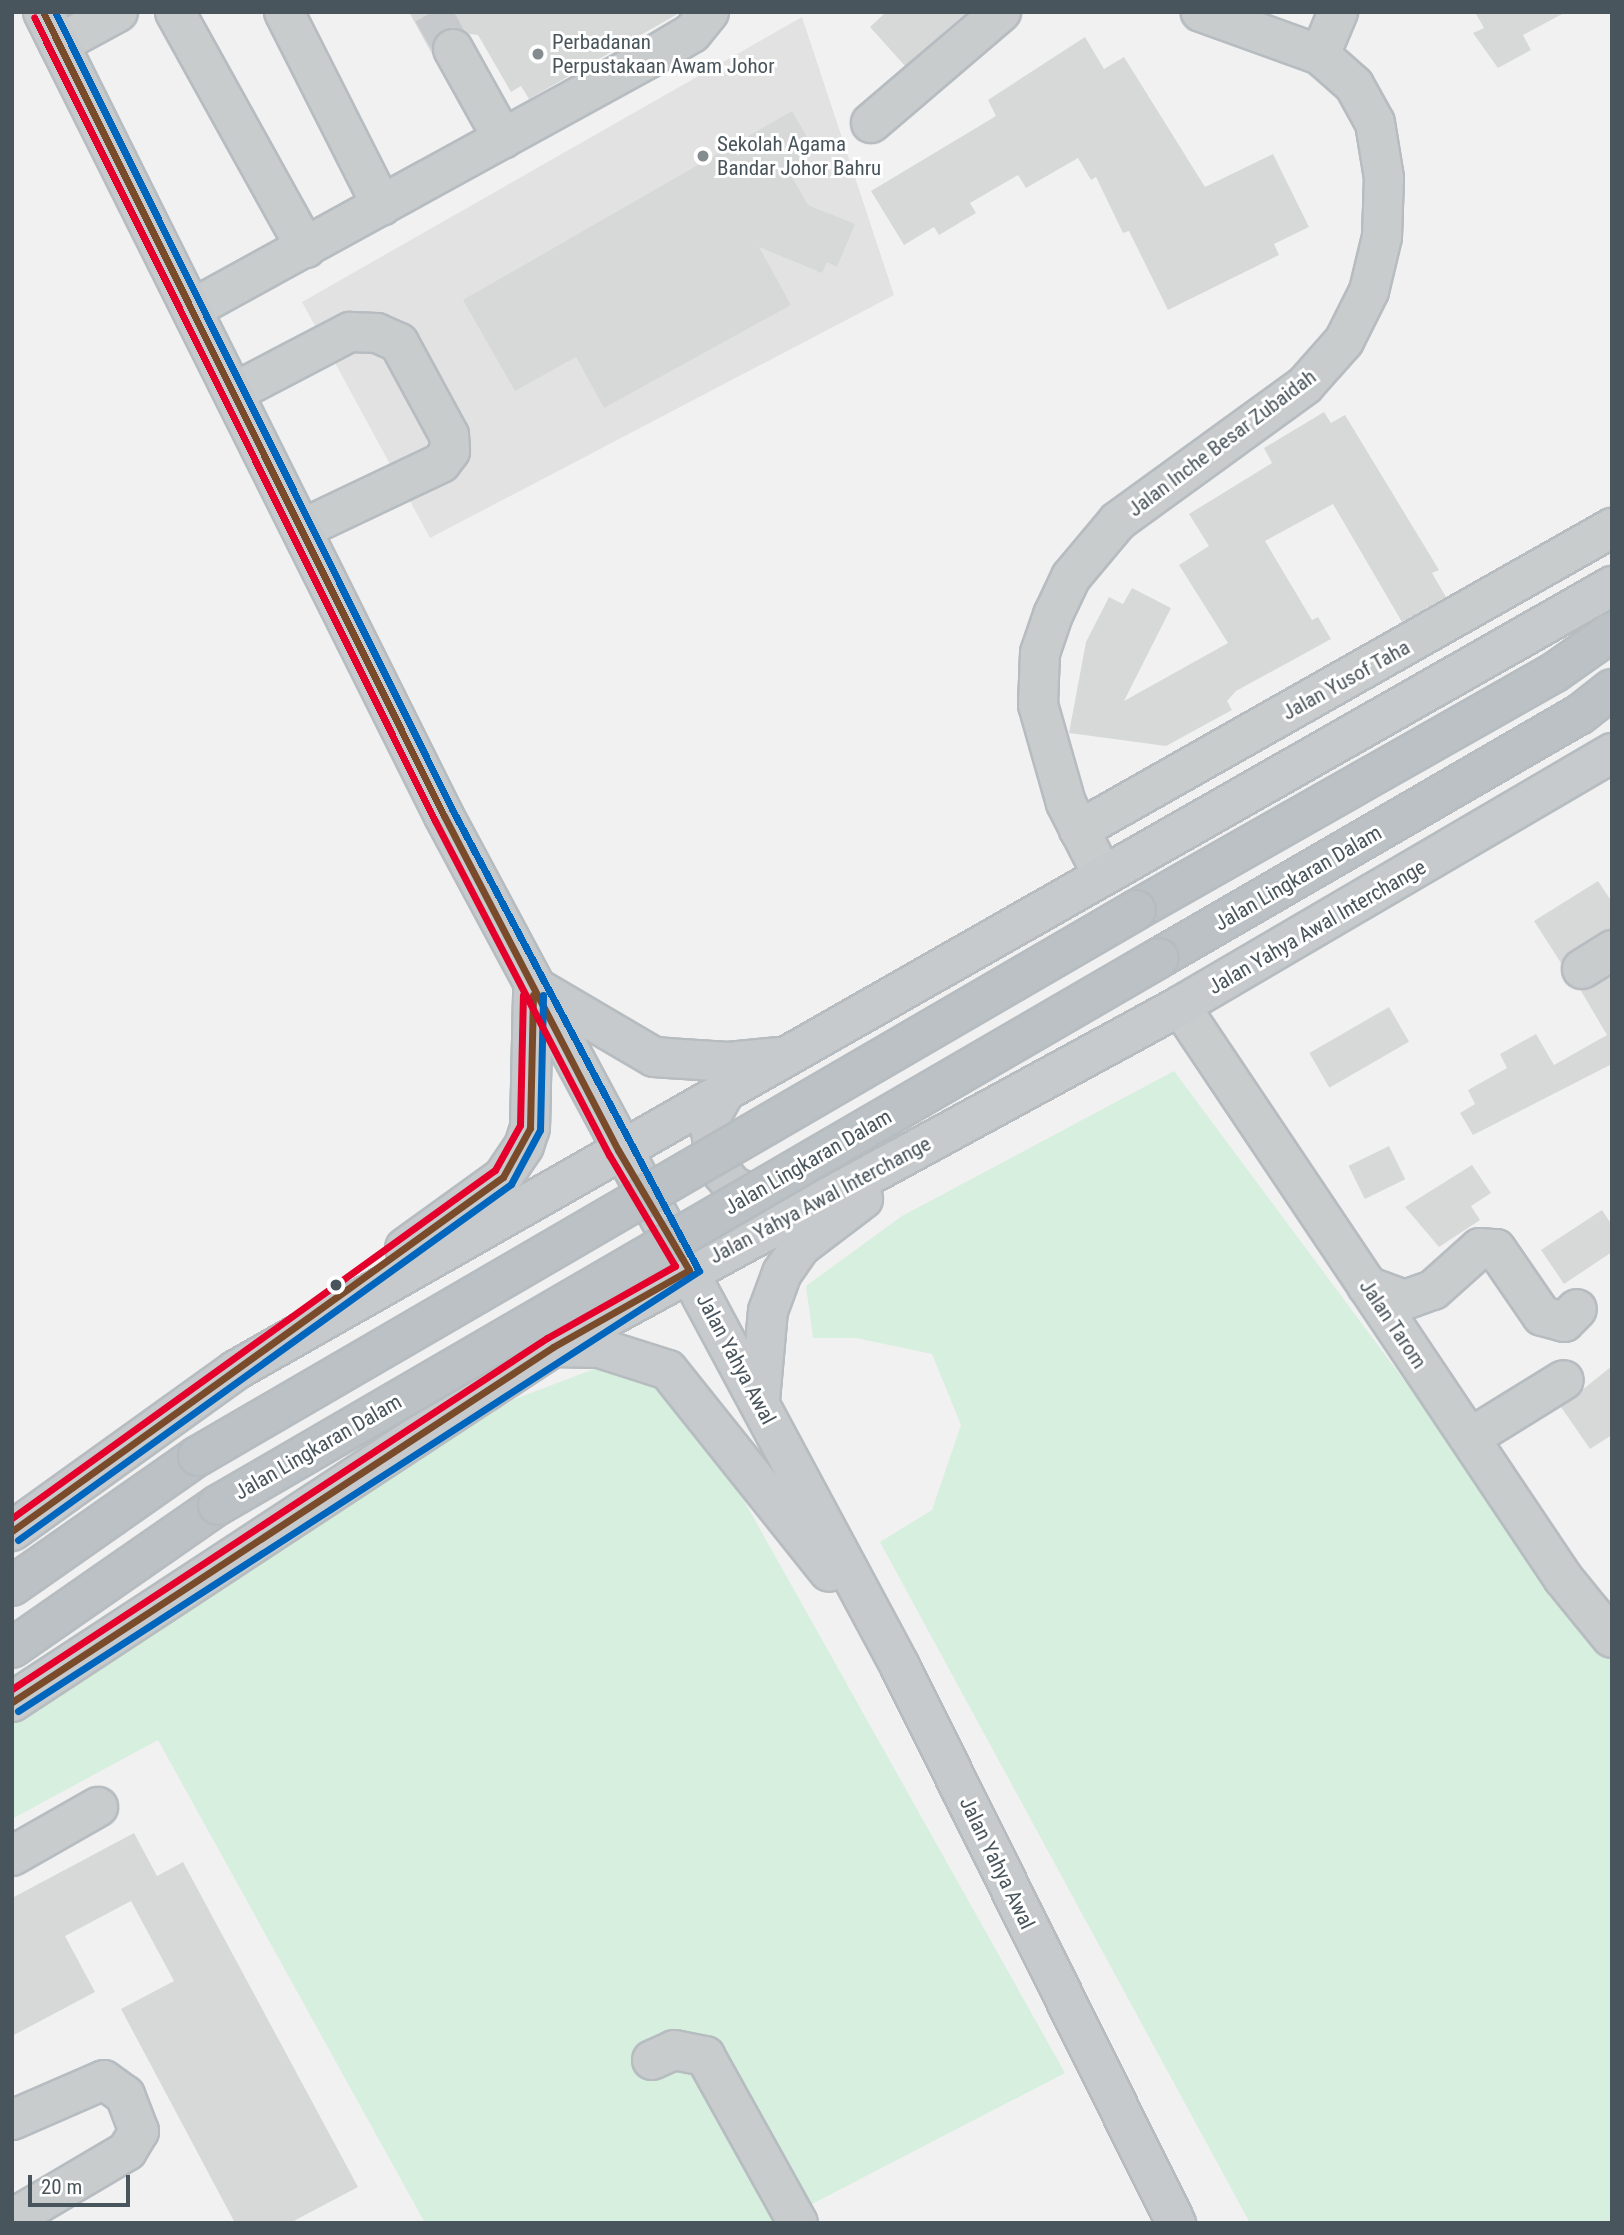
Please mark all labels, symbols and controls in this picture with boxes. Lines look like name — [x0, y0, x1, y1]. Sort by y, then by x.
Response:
place label: Perbadanan Perpustakaan Awam Johor — [552, 29, 775, 79]
marker: Perbadanan Perpustakaan Awam Johor — [530, 46, 546, 62]
place label: Sekolah Agama Bandar Johor Bahru — [717, 131, 881, 181]
marker: Sekolah Agama Bandar Johor Bahru — [695, 148, 711, 164]
street label: Jalan Inche Besar Zubaidah — [1123, 364, 1321, 522]
street label: Jalan Yusof Taha — [1278, 634, 1414, 726]
street label: Jalan Lingkaran Dalam — [1210, 820, 1386, 936]
street label: Jalan Yahya Awal Interchange — [1204, 854, 1430, 1000]
street label: Jalan Lingkaran Dalam — [720, 1104, 896, 1220]
street label: Jalan Yahya Awal Interchange — [705, 1131, 935, 1269]
street label: Jalan Tarom — [1354, 1274, 1432, 1374]
unlabelled marker — [329, 1278, 343, 1292]
street label: Jalan Yahya Awal — [691, 1289, 781, 1429]
street label: Jalan Lingkaran Dalam — [230, 1389, 406, 1505]
street label: Jalan Yahya Awal — [954, 1793, 1040, 1933]
scale bar — [32, 2162, 133, 2206]
text: 20 m — [41, 2175, 82, 2199]

